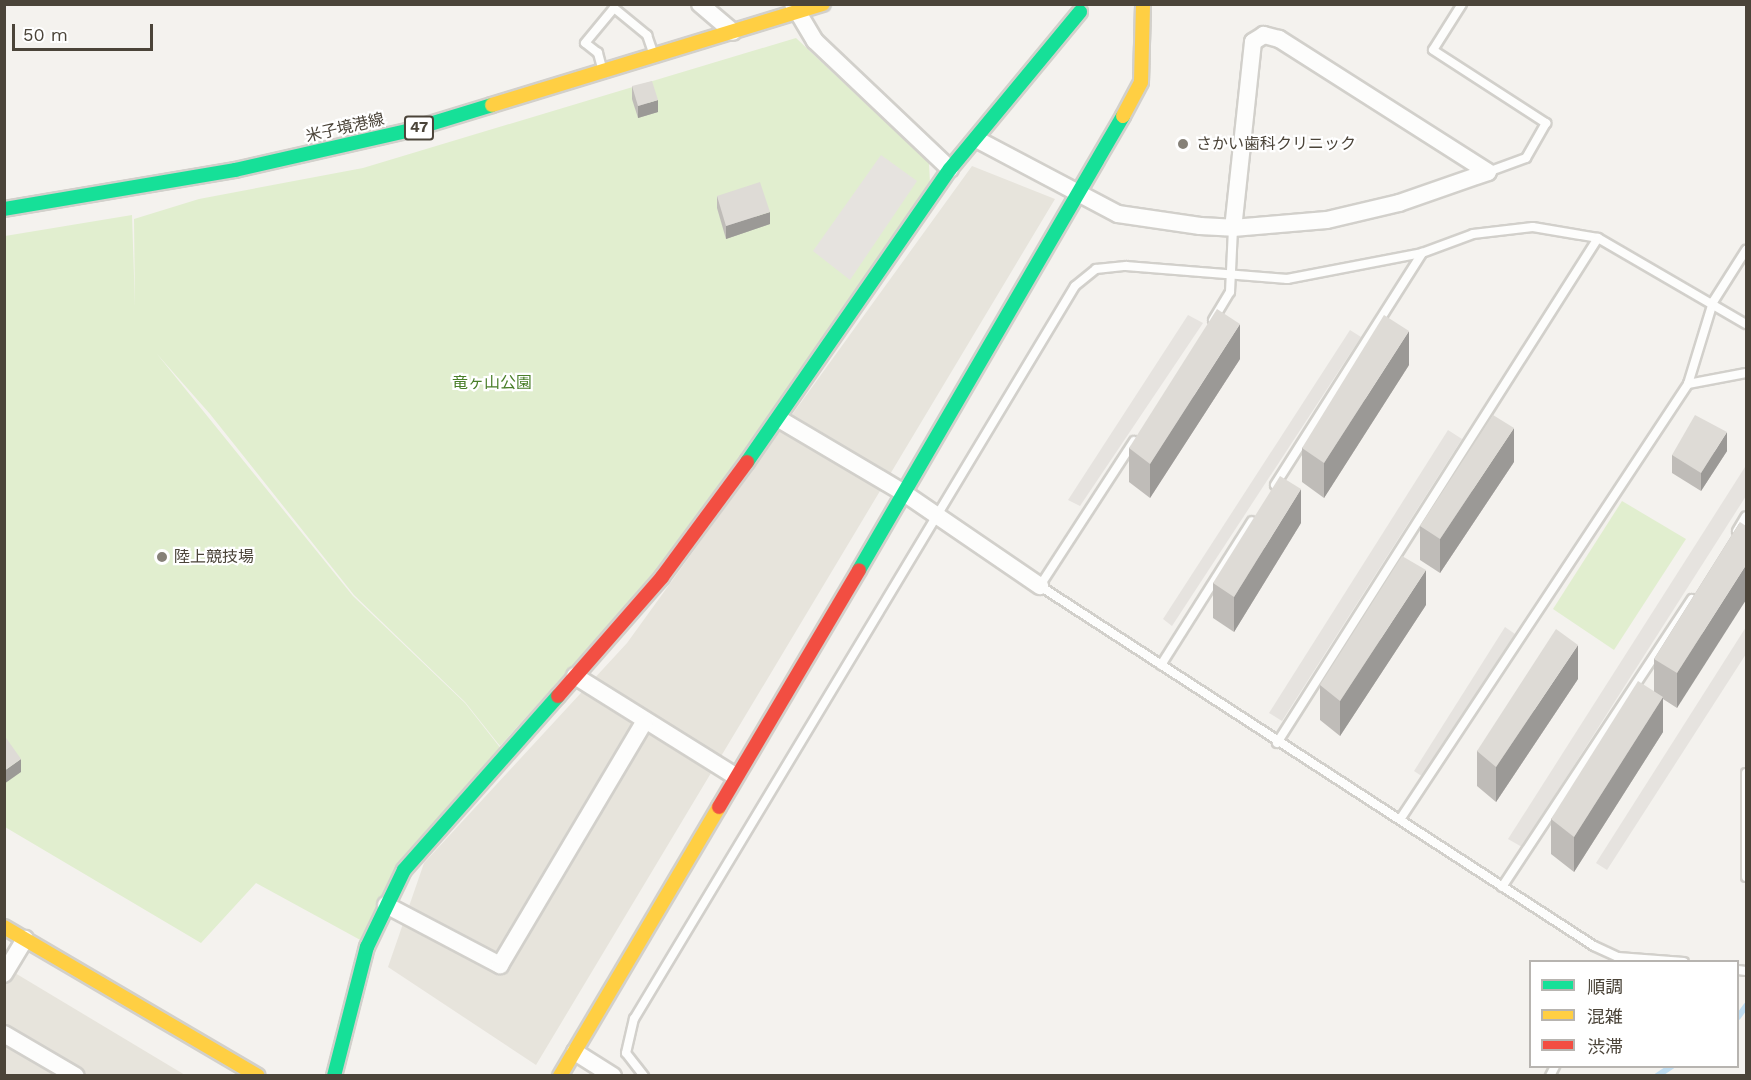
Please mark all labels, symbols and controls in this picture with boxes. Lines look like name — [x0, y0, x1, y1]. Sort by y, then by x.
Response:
scale bar — [15, 12, 156, 50]
text: 50 m — [23, 24, 68, 45]
street label: 米子境港線 — [304, 110, 386, 146]
road number: 47 — [402, 116, 436, 140]
place label: さかい歯科クリニック — [1196, 134, 1356, 154]
marker: さかい歯科クリニック — [1174, 135, 1192, 153]
park label: 竜ヶ山公園 — [452, 373, 532, 393]
place label: 陸上競技場 — [174, 547, 254, 567]
marker: 陸上競技場 — [155, 550, 169, 564]
legend — [1529, 960, 1739, 1068]
text: 順調 — [1587, 976, 1623, 997]
text: 混雑 — [1587, 1006, 1623, 1027]
text: 渋滞 — [1587, 1036, 1623, 1057]

